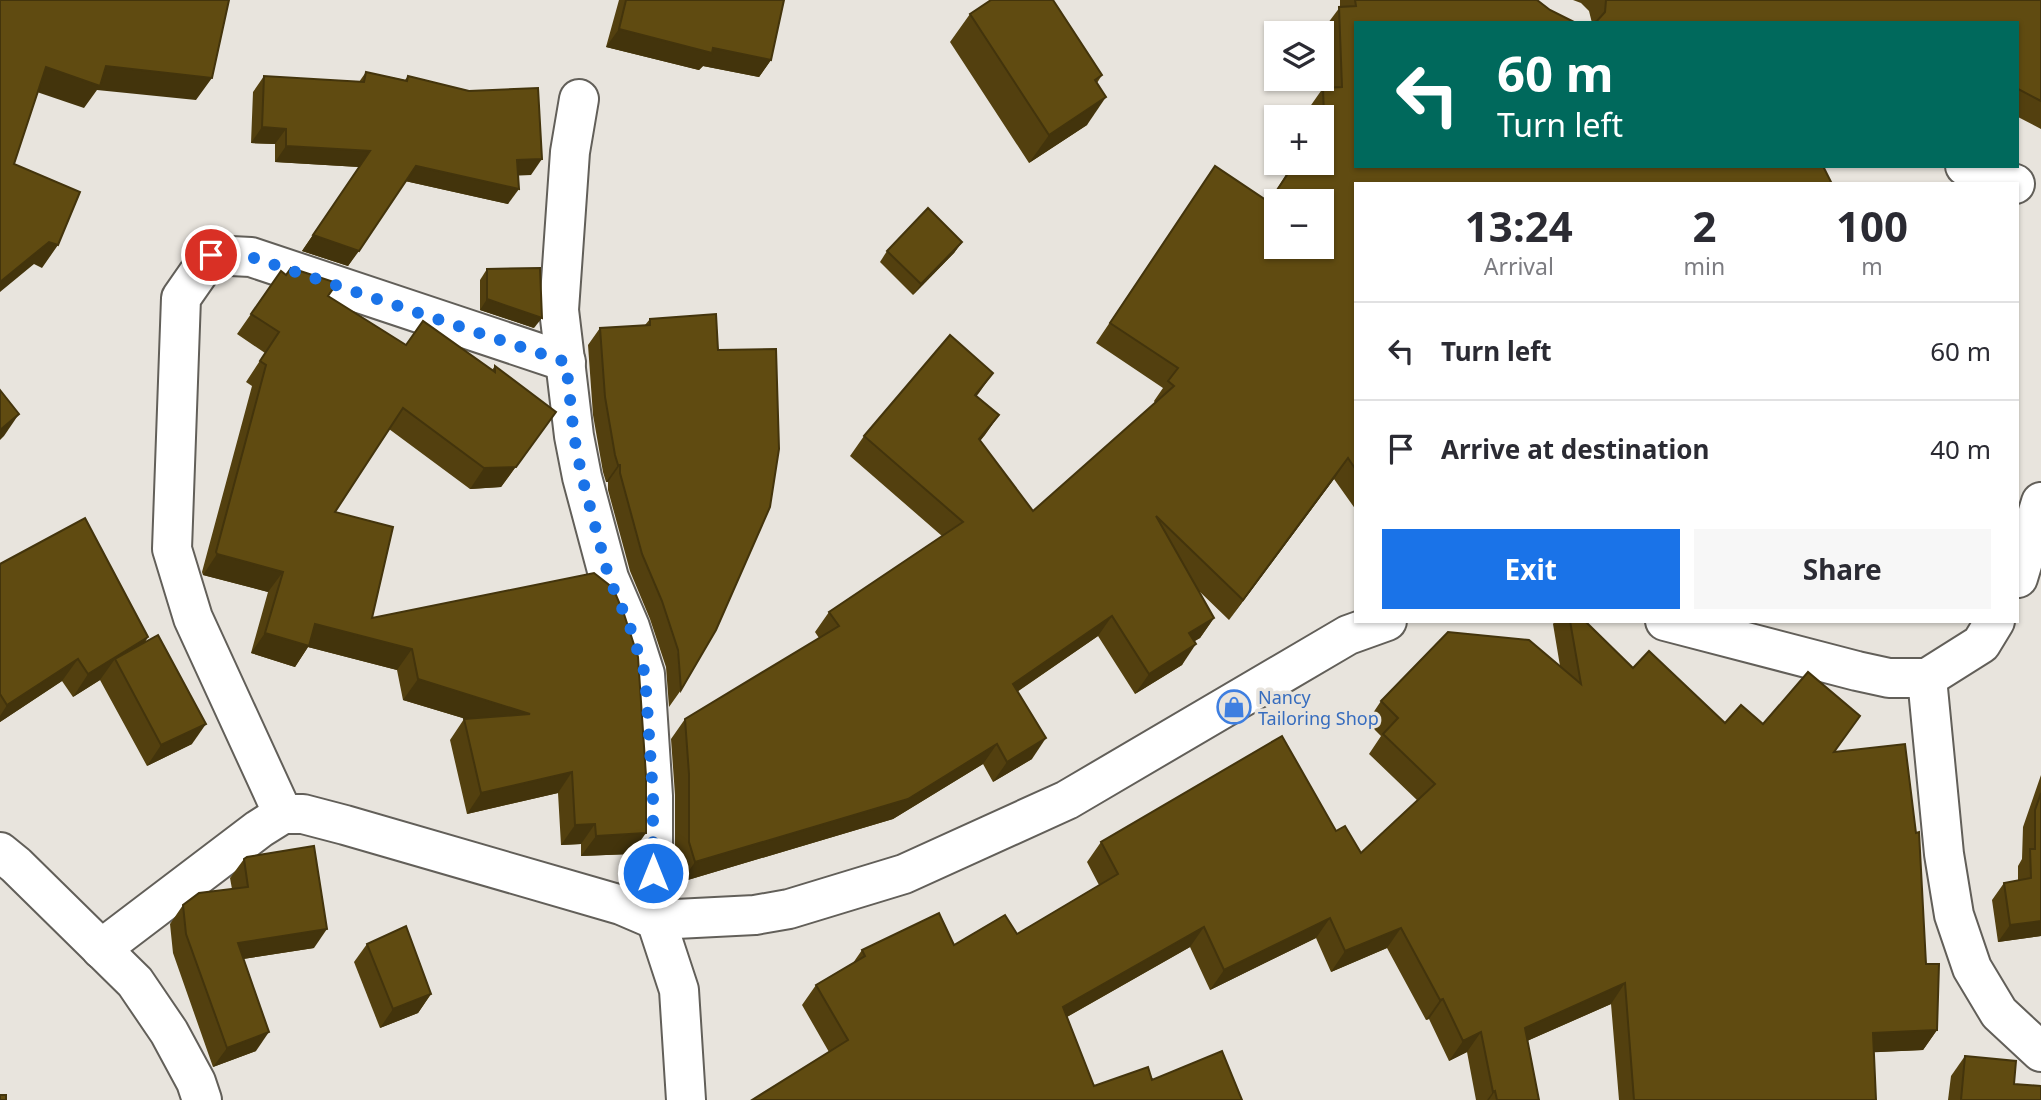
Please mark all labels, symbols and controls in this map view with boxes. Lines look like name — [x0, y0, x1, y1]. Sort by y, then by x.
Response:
map controls — [1264, 21, 1334, 259]
button: layers — [1264, 21, 1334, 91]
text: 60 m — [1497, 40, 1614, 106]
icon: left — [1382, 49, 1473, 140]
text: Turn left — [1497, 103, 1623, 146]
button: + — [1264, 105, 1334, 175]
button: − — [1264, 189, 1334, 259]
text: 13:24 — [1465, 197, 1573, 254]
text: 2 — [1692, 197, 1716, 254]
text: 100 — [1836, 197, 1908, 254]
pin — [181, 225, 241, 285]
icon: arrive — [192, 236, 230, 274]
text: Arrival — [1484, 250, 1554, 282]
text: min — [1684, 250, 1725, 282]
text: m — [1861, 250, 1883, 282]
icon: left — [1382, 332, 1420, 370]
text: Turn left — [1441, 333, 1552, 369]
text: 60 m — [1930, 333, 1991, 369]
icon: arrive — [1382, 430, 1420, 468]
text: Arrive at destination — [1441, 431, 1710, 467]
text: 40 m — [1930, 431, 1991, 467]
button: Exit — [1382, 529, 1680, 609]
button: Share — [1694, 529, 1991, 609]
place label: Nancy Tailoring Shop — [1258, 685, 1379, 730]
shop icon: Nancy Tailoring Shop — [1215, 688, 1253, 726]
position arrow — [616, 836, 690, 910]

